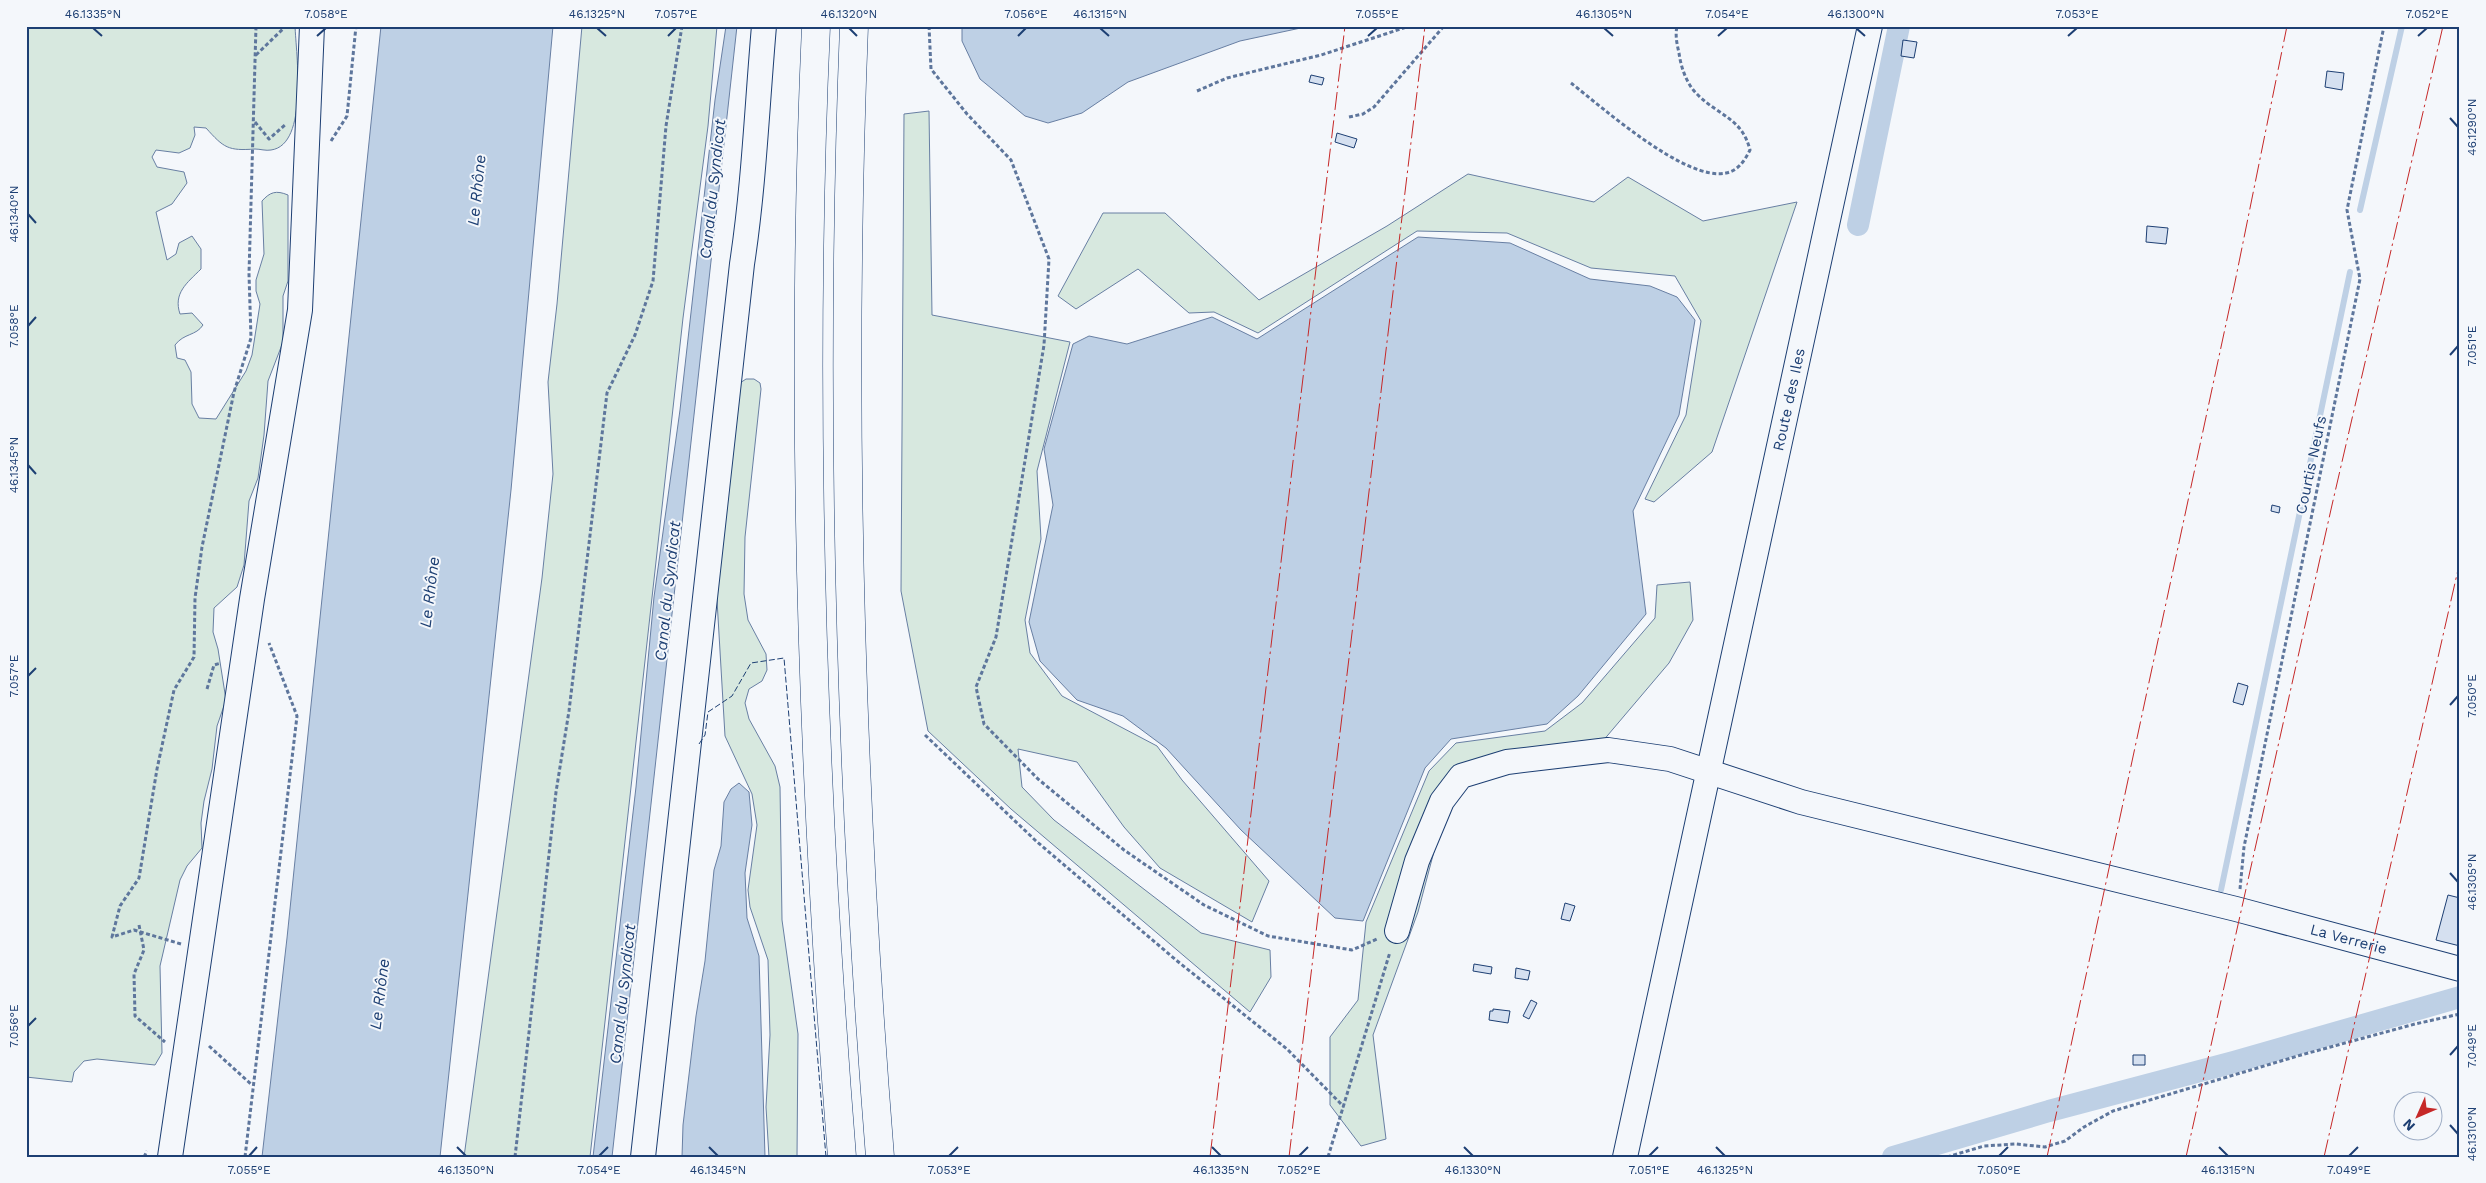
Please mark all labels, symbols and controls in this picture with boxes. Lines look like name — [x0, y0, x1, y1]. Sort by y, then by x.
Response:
text: 46.1335°N — [65, 7, 121, 21]
text: 7.058°E — [304, 7, 348, 21]
text: 46.1325°N — [569, 7, 625, 21]
text: 7.057°E — [655, 7, 698, 21]
text: 46.1320°N — [821, 7, 877, 21]
text: 7.056°E — [1004, 7, 1048, 21]
text: 46.1315°N — [1073, 7, 1127, 21]
text: 7.055°E — [1355, 7, 1399, 21]
text: 46.1305°N — [1576, 7, 1632, 21]
text: 7.054°E — [1705, 7, 1749, 21]
text: 46.1300°N — [1827, 7, 1885, 21]
text: 7.053°E — [2055, 7, 2099, 21]
text: 7.052°E — [2405, 7, 2449, 21]
text: 46.1290°N — [2465, 98, 2479, 156]
water label: Canal du Syndicat — [696, 118, 729, 260]
water label: Le Rhône — [463, 154, 490, 227]
text: 46.1340°N — [7, 185, 21, 243]
text: 7.058°E — [7, 304, 21, 348]
text: 7.051°E — [2465, 325, 2479, 366]
street label: Route des Iles — [1769, 346, 1809, 453]
street label: Courtis Neufs — [2292, 414, 2330, 516]
text: 46.1345°N — [7, 437, 21, 493]
water label: Canal du Syndicat — [651, 520, 684, 662]
water label: Le Rhône — [416, 555, 443, 629]
text: 7.057°E — [7, 654, 21, 697]
text: 7.050°E — [2465, 674, 2479, 718]
text: 46.1305°N — [2465, 854, 2479, 910]
street label: La Verrerie — [2308, 920, 2389, 958]
water label: Canal du Syndicat — [606, 923, 639, 1065]
water label: Le Rhône — [366, 957, 393, 1031]
text: 7.056°E — [7, 1004, 21, 1048]
text: 7.049°E — [2465, 1024, 2479, 1068]
north arrow — [2394, 1090, 2444, 1140]
text: 46.1310°N — [2465, 1107, 2479, 1161]
text: N — [2399, 1116, 2418, 1135]
text: 7.055°E — [227, 1163, 271, 1177]
text: 46.1350°N — [438, 1163, 494, 1177]
text: 7.054°E — [577, 1163, 621, 1177]
text: 46.1345°N — [690, 1163, 746, 1177]
text: 7.053°E — [927, 1163, 971, 1177]
text: 46.1335°N — [1193, 1163, 1249, 1177]
text: 7.052°E — [1277, 1163, 1321, 1177]
text: 46.1330°N — [1445, 1163, 1501, 1177]
text: 7.051°E — [1629, 1163, 1670, 1177]
text: 46.1325°N — [1697, 1163, 1753, 1177]
text: 7.050°E — [1977, 1163, 2021, 1177]
text: 46.1315°N — [2201, 1163, 2255, 1177]
text: 7.049°E — [2327, 1163, 2371, 1177]

